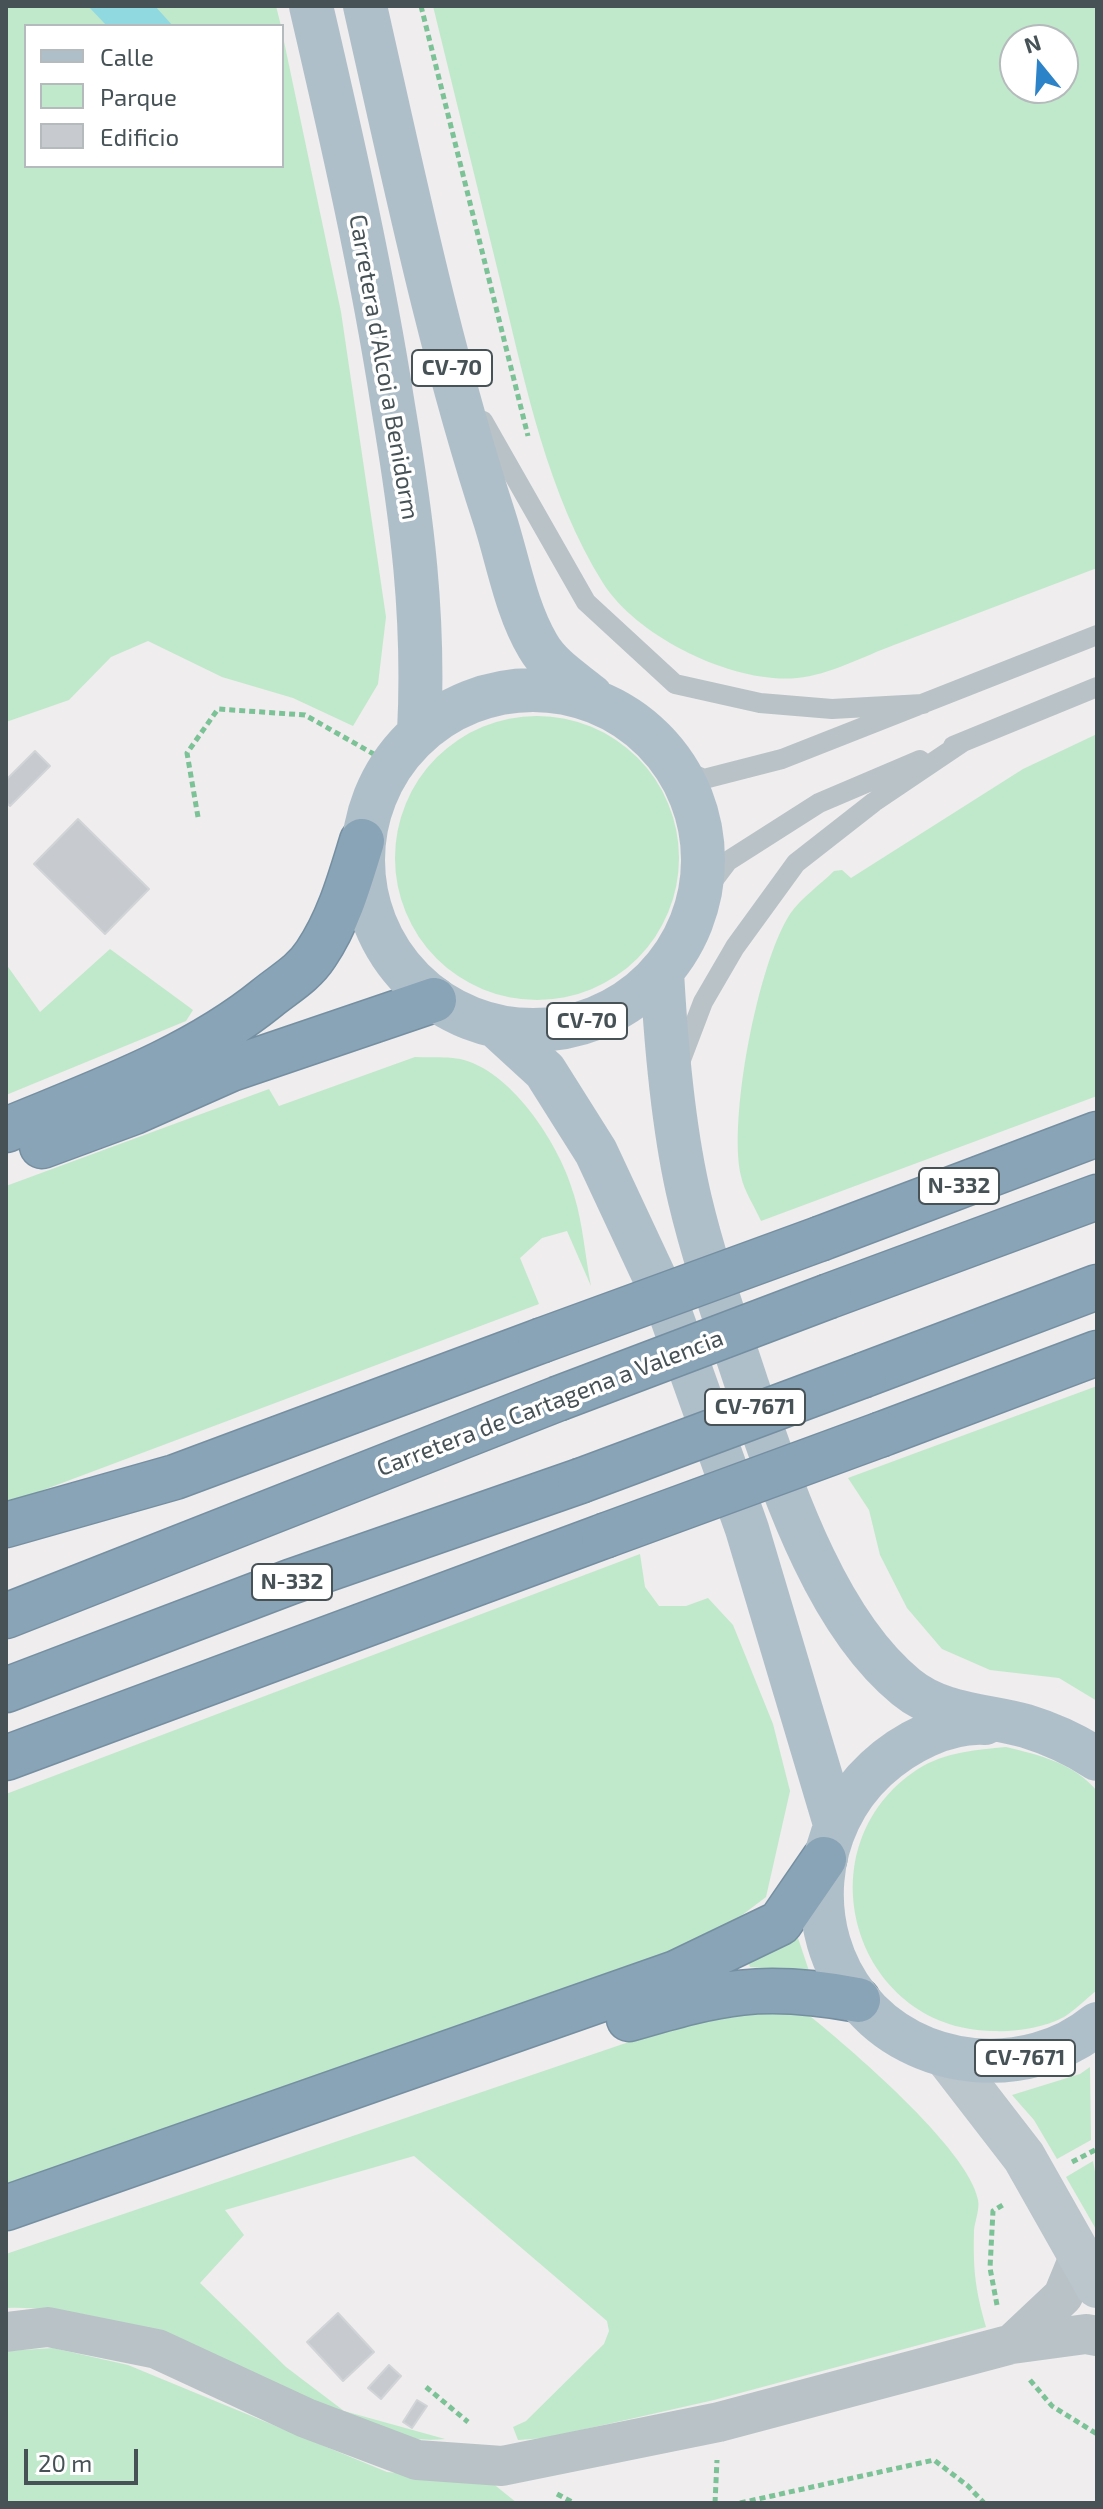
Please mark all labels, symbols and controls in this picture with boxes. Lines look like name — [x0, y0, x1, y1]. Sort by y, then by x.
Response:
legend — [24, 24, 284, 168]
north arrow — [999, 24, 1079, 104]
text: N — [1021, 28, 1044, 58]
text: Calle — [100, 42, 154, 71]
text: Parque — [100, 82, 177, 111]
text: Edificio — [100, 122, 179, 151]
street label: Carretera d'Alcoi a Benidorm — [343, 212, 425, 522]
road number: CV-70 — [412, 350, 492, 386]
road number: CV-70 — [547, 1003, 627, 1039]
road number: N-332 — [919, 1168, 999, 1204]
street label: Carretera de Cartagena a Valencia — [373, 1323, 727, 1483]
road number: CV-7671 — [705, 1389, 805, 1425]
road number: N-332 — [252, 1564, 332, 1600]
road number: CV-7671 — [975, 2040, 1075, 2076]
scale bar — [28, 2433, 142, 2483]
text: 20 m — [38, 2448, 92, 2477]

